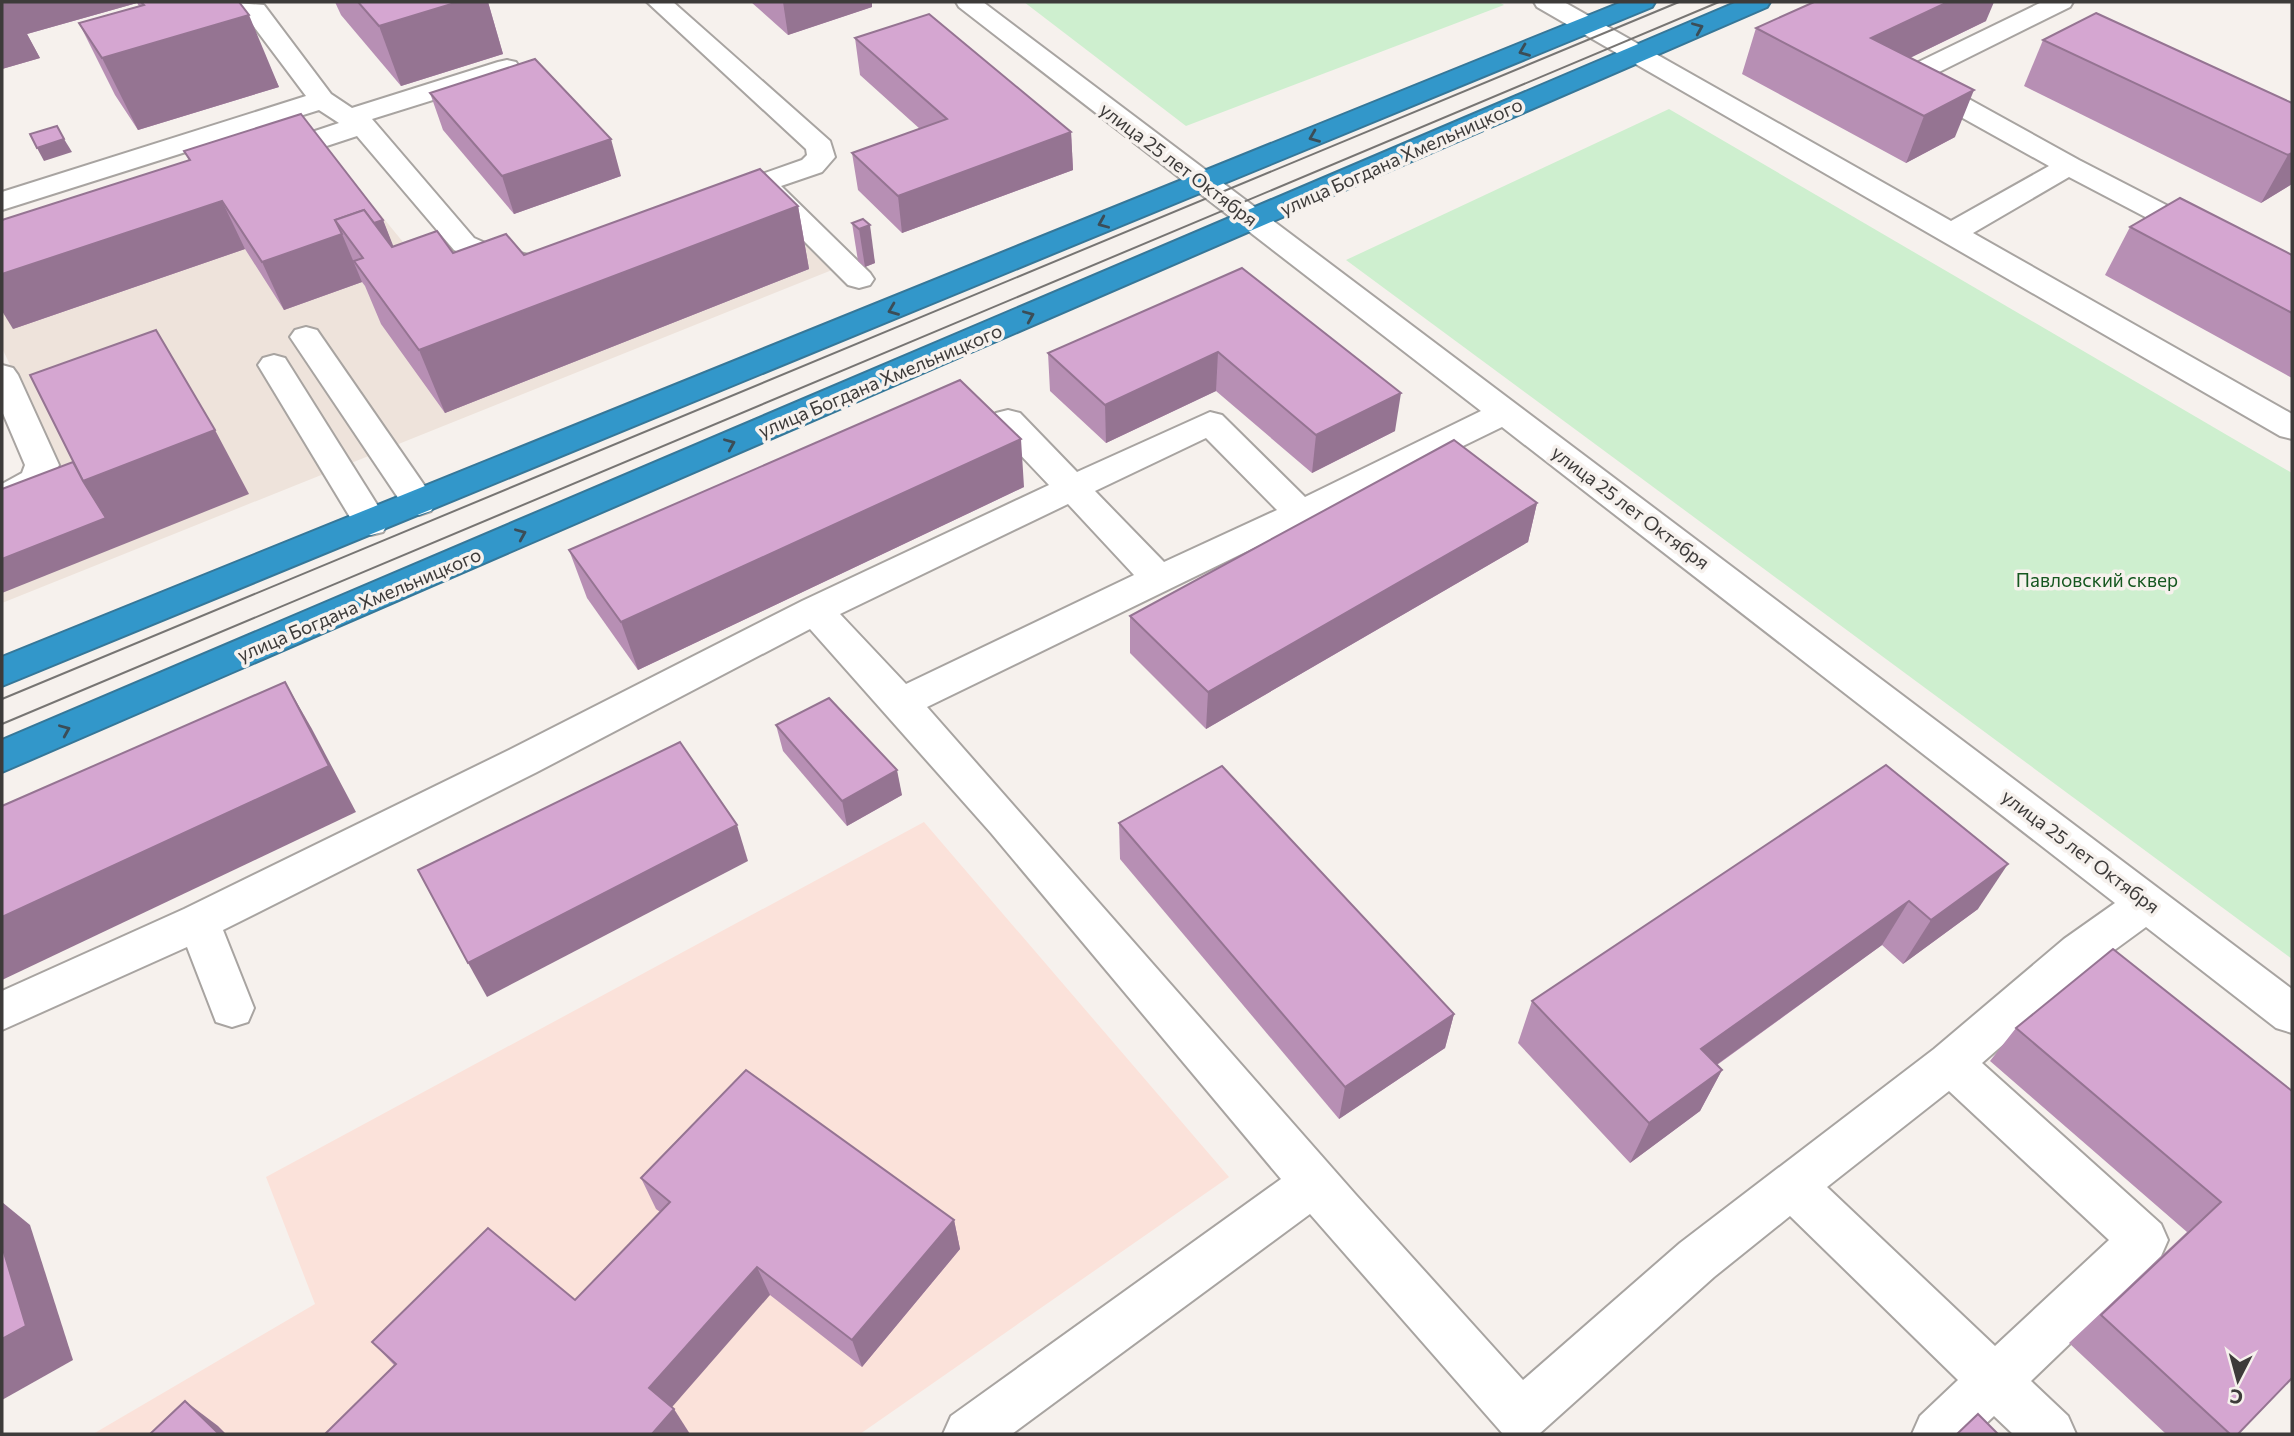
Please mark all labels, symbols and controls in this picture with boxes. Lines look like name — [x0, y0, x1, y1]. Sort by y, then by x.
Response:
one-way arrow — [1691, 22, 1703, 36]
one-way arrow — [1519, 42, 1531, 56]
street label: улица Богдана Хмельницкого — [1276, 92, 1526, 220]
street label: улица 25 лет Октября — [1096, 97, 1262, 231]
one-way arrow — [1308, 128, 1320, 142]
one-way arrow — [1098, 214, 1110, 228]
one-way arrow — [888, 301, 900, 315]
one-way arrow — [1022, 310, 1035, 324]
street label: улица Богдана Хмельницкого — [755, 318, 1005, 442]
one-way arrow — [723, 438, 736, 452]
street label: улица 25 лет Октября — [1548, 440, 1714, 574]
one-way arrow — [515, 529, 527, 543]
street label: улица Богдана Хмельницкого — [234, 542, 484, 666]
park label: Павловский сквер — [2016, 568, 2178, 591]
one-way arrow — [57, 724, 70, 738]
street label: улица 25 лет Октября — [1998, 784, 2164, 918]
north arrow — [2203, 1345, 2273, 1415]
text: С — [2229, 1385, 2244, 1410]

